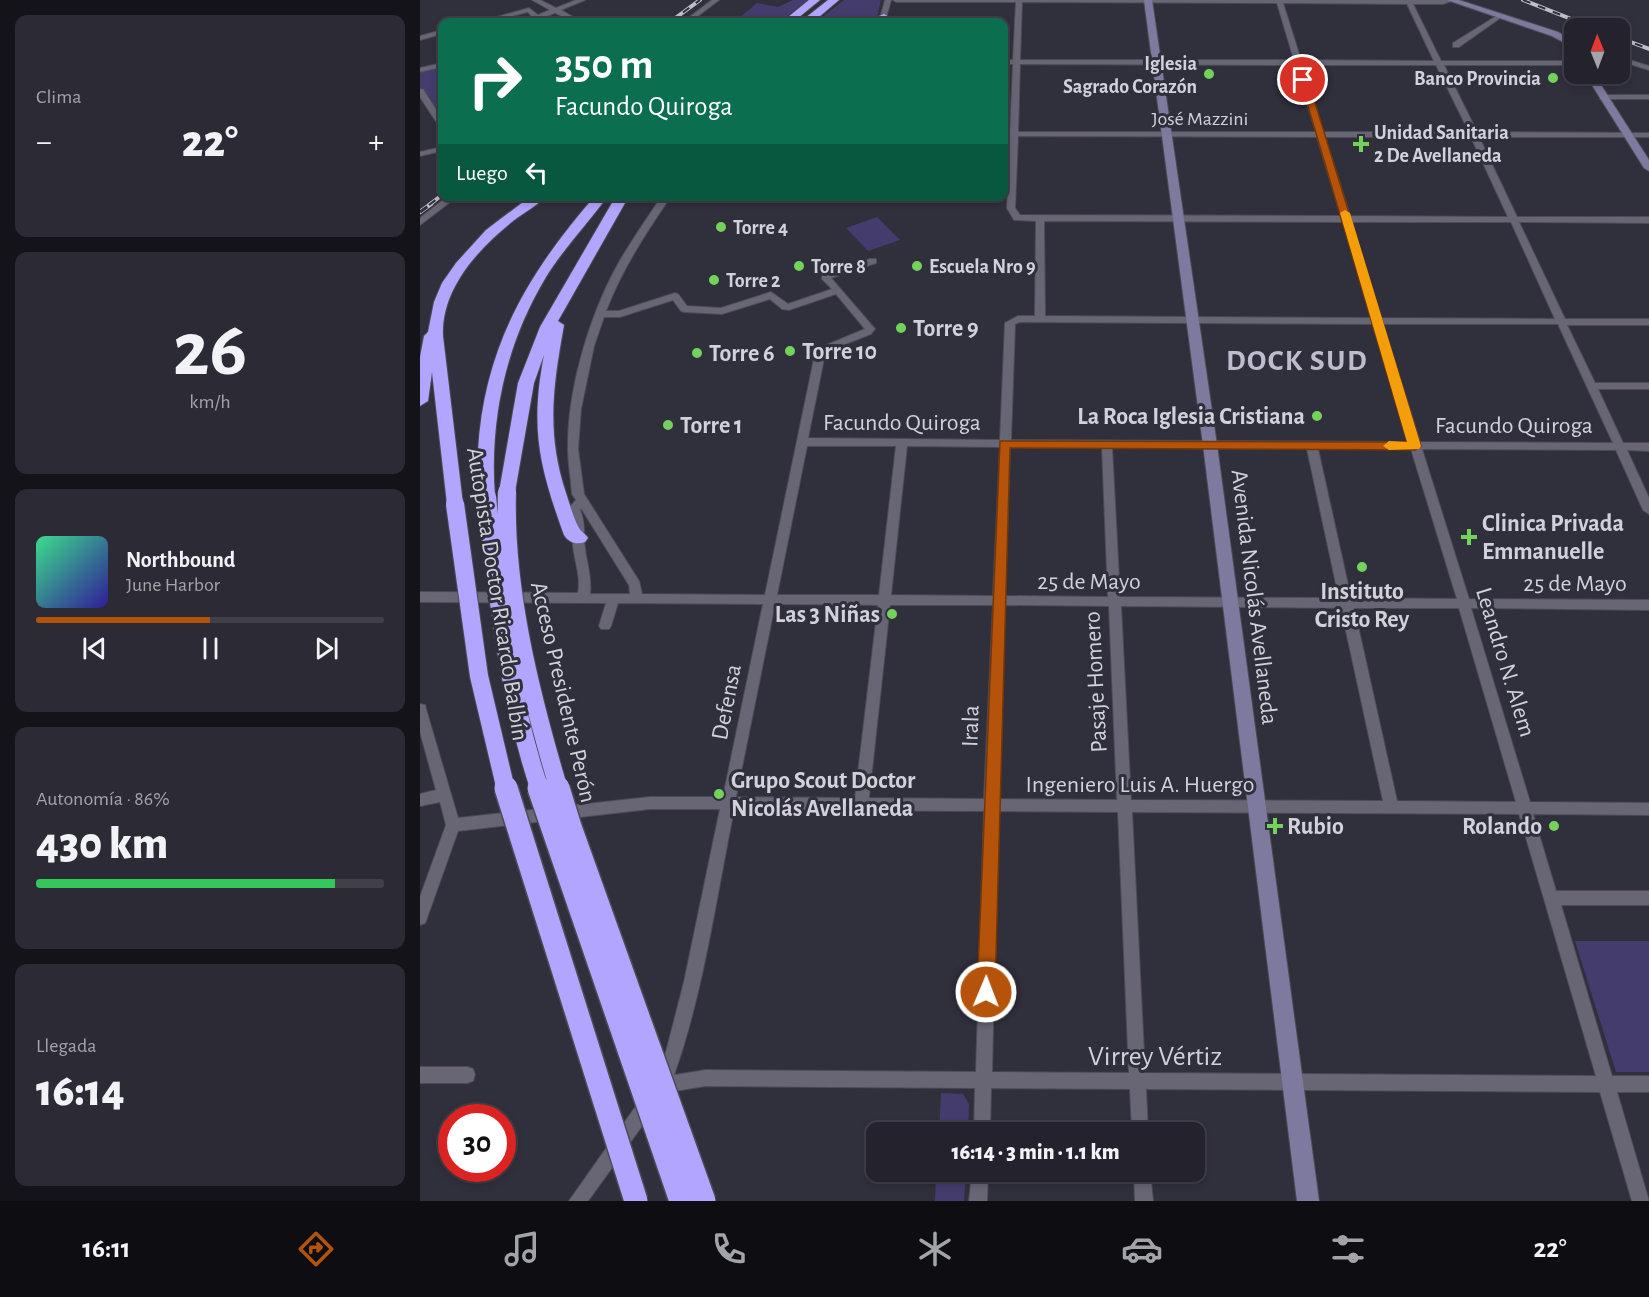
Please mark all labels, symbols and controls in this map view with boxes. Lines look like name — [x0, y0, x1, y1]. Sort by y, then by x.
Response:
north arrow — [1564, 18, 1630, 84]
map controls — [1564, 18, 1630, 84]
icon: right — [456, 42, 534, 120]
text: 350 m — [555, 44, 653, 86]
place label: Iglesia Sagrado Corazón — [1063, 54, 1197, 97]
pin — [1277, 54, 1328, 105]
icon: arrive — [1286, 63, 1319, 96]
marker: Iglesia Sagrado Corazón — [1202, 67, 1216, 81]
place label: Banco Provincia — [1414, 69, 1541, 89]
marker: Banco Provincia — [1546, 71, 1560, 85]
text: Clima — [36, 87, 81, 107]
text: Facundo Quiroga — [555, 93, 733, 120]
street label: José Mazzini — [1152, 109, 1248, 129]
text: 22° — [182, 120, 238, 165]
place label: Unidad Sanitaria 2 De Avellaneda — [1374, 123, 1509, 166]
text: − — [36, 126, 52, 159]
text: + — [368, 126, 384, 159]
marker: Unidad Sanitaria 2 De Avellaneda — [1352, 135, 1370, 153]
icon: left — [520, 156, 553, 189]
text: Luego — [456, 162, 508, 184]
place label: Torre 4 — [733, 218, 788, 238]
marker: Torre 4 — [714, 220, 728, 234]
place label: Torre 8 — [811, 257, 866, 277]
place label: Escuela Nro 9 — [929, 257, 1036, 277]
marker: Torre 8 — [792, 259, 806, 273]
marker: Escuela Nro 9 — [910, 259, 924, 273]
place label: Torre 2 — [726, 271, 780, 291]
marker: Torre 2 — [707, 273, 721, 287]
text: 26 — [173, 312, 247, 390]
place label: Torre 9 — [913, 317, 979, 341]
marker: Torre 9 — [894, 321, 908, 335]
place label: Torre 10 — [802, 340, 877, 364]
place label: Torre 6 — [709, 342, 775, 366]
marker: Torre 10 — [783, 344, 797, 358]
marker: Torre 6 — [690, 346, 704, 360]
district label: DOCK SUD — [1226, 346, 1368, 376]
text: km/h — [189, 392, 231, 412]
place label: La Roca Iglesia Cristiana — [1077, 405, 1305, 429]
marker: La Roca Iglesia Cristiana — [1310, 409, 1324, 423]
street label: Facundo Quiroga — [823, 411, 981, 435]
place label: Torre 1 — [680, 414, 743, 438]
street label: Facundo Quiroga — [1435, 414, 1593, 438]
marker: Torre 1 — [661, 418, 675, 432]
street label: Autopista Doctor Ricardo Balbín — [462, 446, 532, 743]
street label: Avenida Nicolás Avellaneda — [1226, 468, 1282, 726]
place label: Clinica Privada Emmanuelle — [1482, 512, 1624, 564]
marker: Clinica Privada Emmanuelle — [1460, 528, 1478, 546]
text: Northbound — [126, 549, 235, 571]
marker: Instituto Cristo Rey — [1355, 560, 1369, 574]
street label: 25 de Mayo — [1037, 570, 1141, 594]
street label: 25 de Mayo — [1523, 572, 1627, 596]
text: June Harbor — [126, 575, 220, 595]
street label: Acceso Presidente Perón — [526, 580, 600, 805]
place label: Instituto Cristo Rey — [1315, 580, 1410, 632]
street label: Leandro N. Alem — [1471, 585, 1539, 740]
place label: Las 3 Niñas — [775, 603, 880, 627]
marker: Las 3 Niñas — [885, 607, 899, 621]
street label: Pasaje Homero — [1080, 611, 1112, 753]
icon: previous — [78, 632, 111, 665]
icon: pause — [194, 632, 227, 665]
icon: next — [310, 632, 343, 665]
street label: Defensa — [708, 662, 746, 742]
street label: Irala — [958, 705, 984, 747]
place label: Grupo Scout Doctor Nicolás Avellaneda — [731, 769, 916, 821]
street label: Ingeniero Luis A. Huergo — [1026, 773, 1254, 797]
marker: Grupo Scout Doctor Nicolás Avellaneda — [712, 787, 726, 801]
text: Autonomía · 86% — [36, 789, 170, 809]
place label: Rubio — [1287, 815, 1344, 839]
place label: Rolando — [1462, 815, 1542, 839]
marker: Rubio — [1268, 819, 1282, 833]
marker: Rolando — [1547, 819, 1561, 833]
text: 430 km — [36, 822, 168, 867]
position arrow — [954, 960, 1018, 1024]
text: Llegada — [36, 1036, 97, 1056]
street label: Virrey Vértiz — [1088, 1043, 1222, 1071]
text: 16:14 — [36, 1069, 125, 1114]
speed limit sign: 30 — [438, 1104, 516, 1182]
text: 16:14 · 3 min · 1.1 km — [952, 1141, 1120, 1163]
icon: directions — [295, 1228, 337, 1270]
icon: music — [501, 1228, 543, 1270]
icon: phone — [708, 1228, 750, 1270]
icon: climate — [914, 1228, 956, 1270]
icon: car — [1121, 1228, 1163, 1270]
icon: filters — [1327, 1228, 1369, 1270]
text: 16:11 — [82, 1235, 131, 1262]
text: 22° — [1533, 1235, 1567, 1262]

